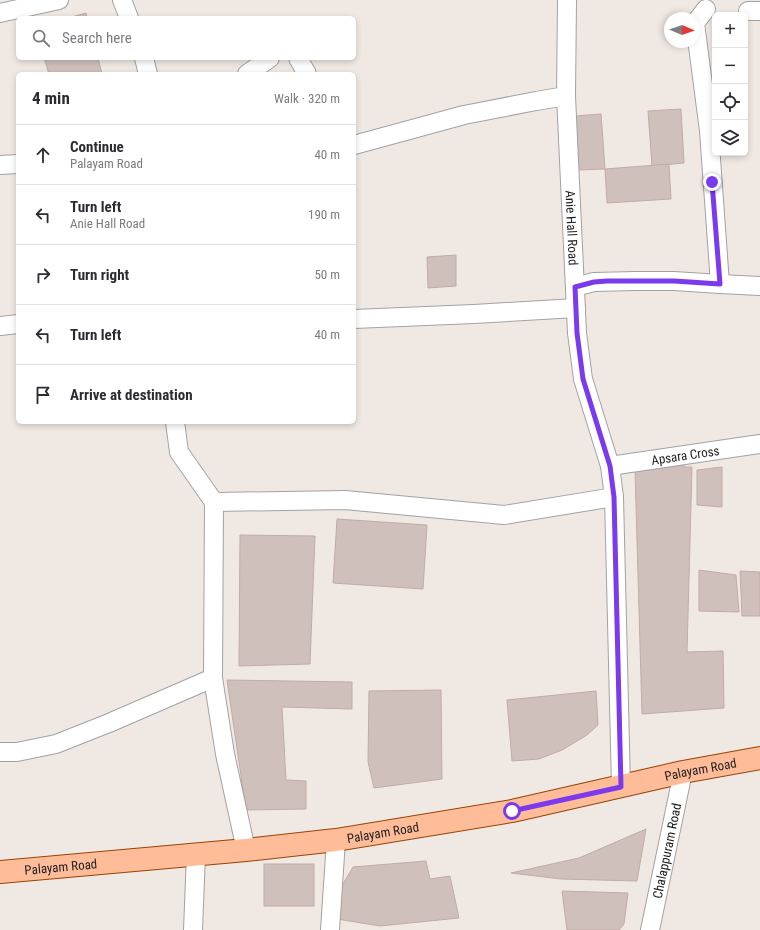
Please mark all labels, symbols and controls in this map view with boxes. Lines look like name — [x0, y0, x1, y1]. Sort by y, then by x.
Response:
north arrow — [664, 12, 700, 48]
map controls — [712, 12, 748, 156]
button: + — [712, 12, 748, 48]
search box — [16, 16, 356, 60]
icon: search — [30, 27, 52, 49]
text: Search here — [62, 29, 132, 47]
button: − — [712, 48, 748, 84]
button: locate — [712, 84, 748, 120]
text: 4 min — [32, 88, 70, 108]
text: Walk · 320 m — [274, 91, 340, 106]
button: layers — [712, 120, 748, 156]
text: Continue — [70, 138, 124, 156]
icon: ahead — [32, 144, 54, 166]
text: 40 m — [314, 147, 340, 162]
text: Palayam Road — [70, 156, 143, 171]
route end — [703, 173, 721, 191]
street label: Anie Hall Road — [562, 190, 581, 266]
text: Turn left — [70, 198, 121, 216]
icon: left — [32, 204, 54, 226]
text: 190 m — [308, 207, 340, 222]
text: Anie Hall Road — [70, 216, 145, 231]
icon: right — [32, 264, 54, 286]
text: Turn right — [70, 266, 129, 284]
text: 50 m — [314, 267, 340, 282]
icon: left — [32, 324, 54, 346]
text: Turn left — [70, 326, 121, 344]
text: 40 m — [314, 327, 340, 342]
icon: arrive — [32, 384, 54, 406]
text: Arrive at destination — [70, 386, 193, 404]
street label: Apsara Cross — [650, 443, 720, 468]
street label: Palayam Road — [663, 755, 738, 784]
route start — [503, 802, 521, 820]
street label: Chalappuram Road — [650, 802, 684, 900]
street label: Palayam Road — [346, 819, 420, 846]
street label: Palayam Road — [24, 856, 98, 878]

